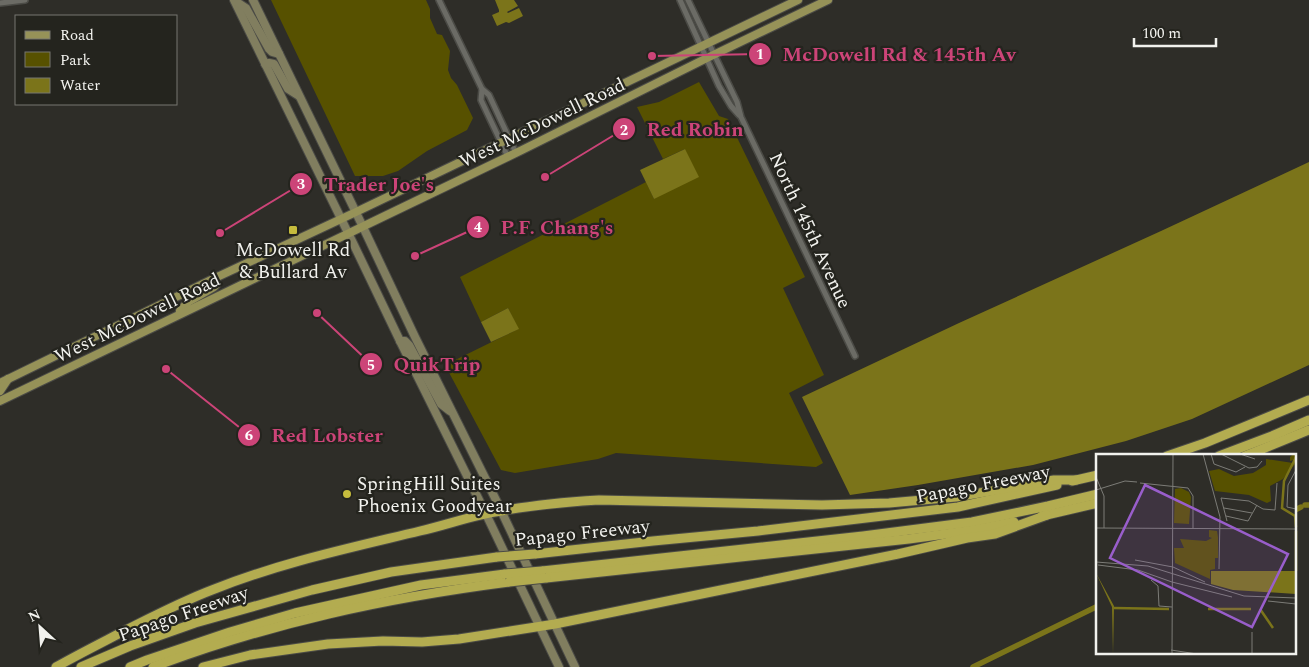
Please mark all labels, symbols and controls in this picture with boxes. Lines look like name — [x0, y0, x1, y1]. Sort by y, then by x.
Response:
legend — [15, 15, 178, 105]
scale bar — [1134, 15, 1216, 47]
text: 100 m — [1142, 22, 1181, 45]
text: Road — [60, 24, 94, 47]
callout: McDowell Rd & 145th Av — [748, 37, 1026, 72]
text: McDowell Rd & 145th Av — [782, 40, 1017, 70]
text: 1 — [756, 43, 764, 66]
text: Park — [60, 49, 91, 72]
street label: West McDowell Road — [455, 71, 631, 176]
text: Water — [60, 74, 100, 97]
callout: Red Robin — [611, 112, 753, 147]
text: Red Robin — [646, 115, 744, 145]
text: 2 — [620, 119, 628, 142]
street label: North 145th Avenue — [761, 148, 859, 313]
callout: Trader Joe's — [289, 166, 445, 201]
text: Trader Joe's — [324, 170, 434, 200]
text: 3 — [297, 173, 305, 196]
callout: P.F. Chang's — [465, 209, 623, 244]
text: P.F. Chang's — [500, 213, 614, 243]
text: 4 — [474, 216, 483, 239]
marker: McDowell Rd & Bullard Av — [287, 224, 299, 236]
place label: McDowell Rd & Bullard Av — [236, 236, 350, 287]
street label: West McDowell Road — [50, 266, 226, 371]
callout: QuikTrip — [359, 347, 491, 382]
text: QuikTrip — [394, 350, 481, 380]
text: 5 — [367, 354, 375, 377]
callout: Red Lobster — [236, 418, 393, 453]
text: Red Lobster — [271, 421, 383, 451]
text: 6 — [245, 424, 253, 447]
inset map — [1096, 454, 1296, 654]
street label: Papago Freeway — [914, 457, 1054, 512]
place label: SpringHill Suites Phoenix Goodyear — [357, 470, 512, 521]
marker: SpringHill Suites Phoenix Goodyear — [341, 488, 353, 500]
street label: Papago Freeway — [513, 512, 652, 555]
street label: Papago Freeway — [114, 578, 253, 650]
north arrow — [15, 602, 65, 652]
text: N — [25, 604, 44, 628]

